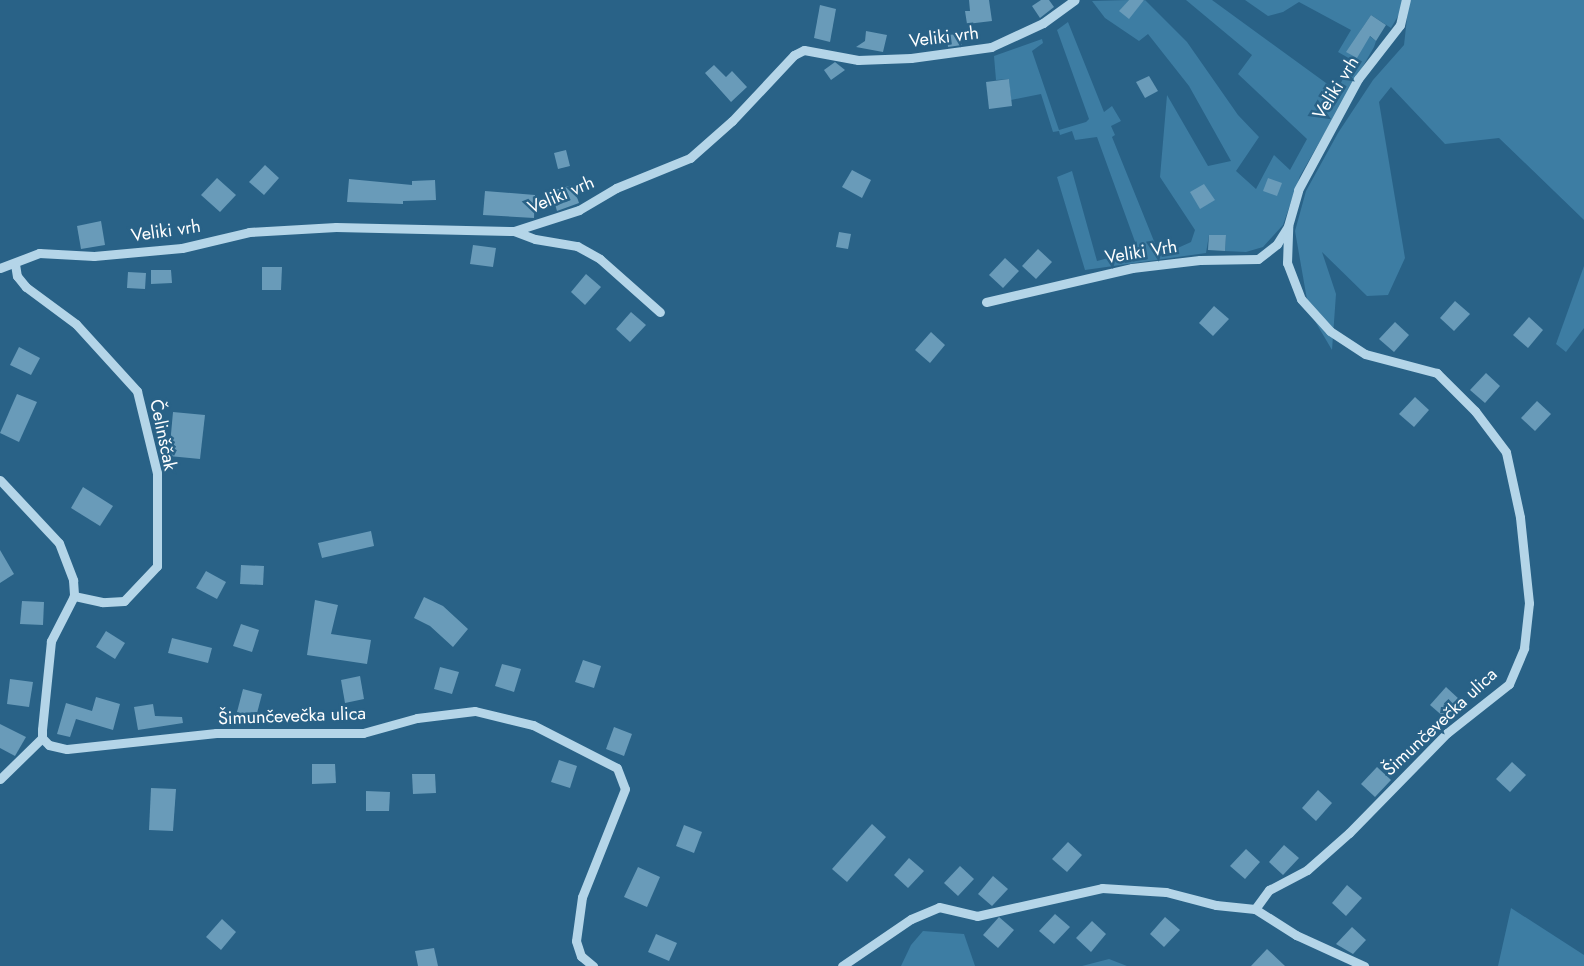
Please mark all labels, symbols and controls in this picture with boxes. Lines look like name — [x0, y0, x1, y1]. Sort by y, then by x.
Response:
street label: Veliki vrh — [908, 22, 980, 52]
street label: Veliki vrh — [1308, 53, 1364, 123]
street label: Veliki vrh — [525, 171, 597, 219]
street label: Veliki vrh — [130, 215, 202, 247]
street label: Veliki Vrh — [1103, 236, 1179, 268]
street label: Čelinščak — [145, 397, 181, 473]
street label: Šimunčevečka ulica — [1378, 664, 1502, 780]
street label: Šimunčevečka ulica — [218, 703, 366, 729]

